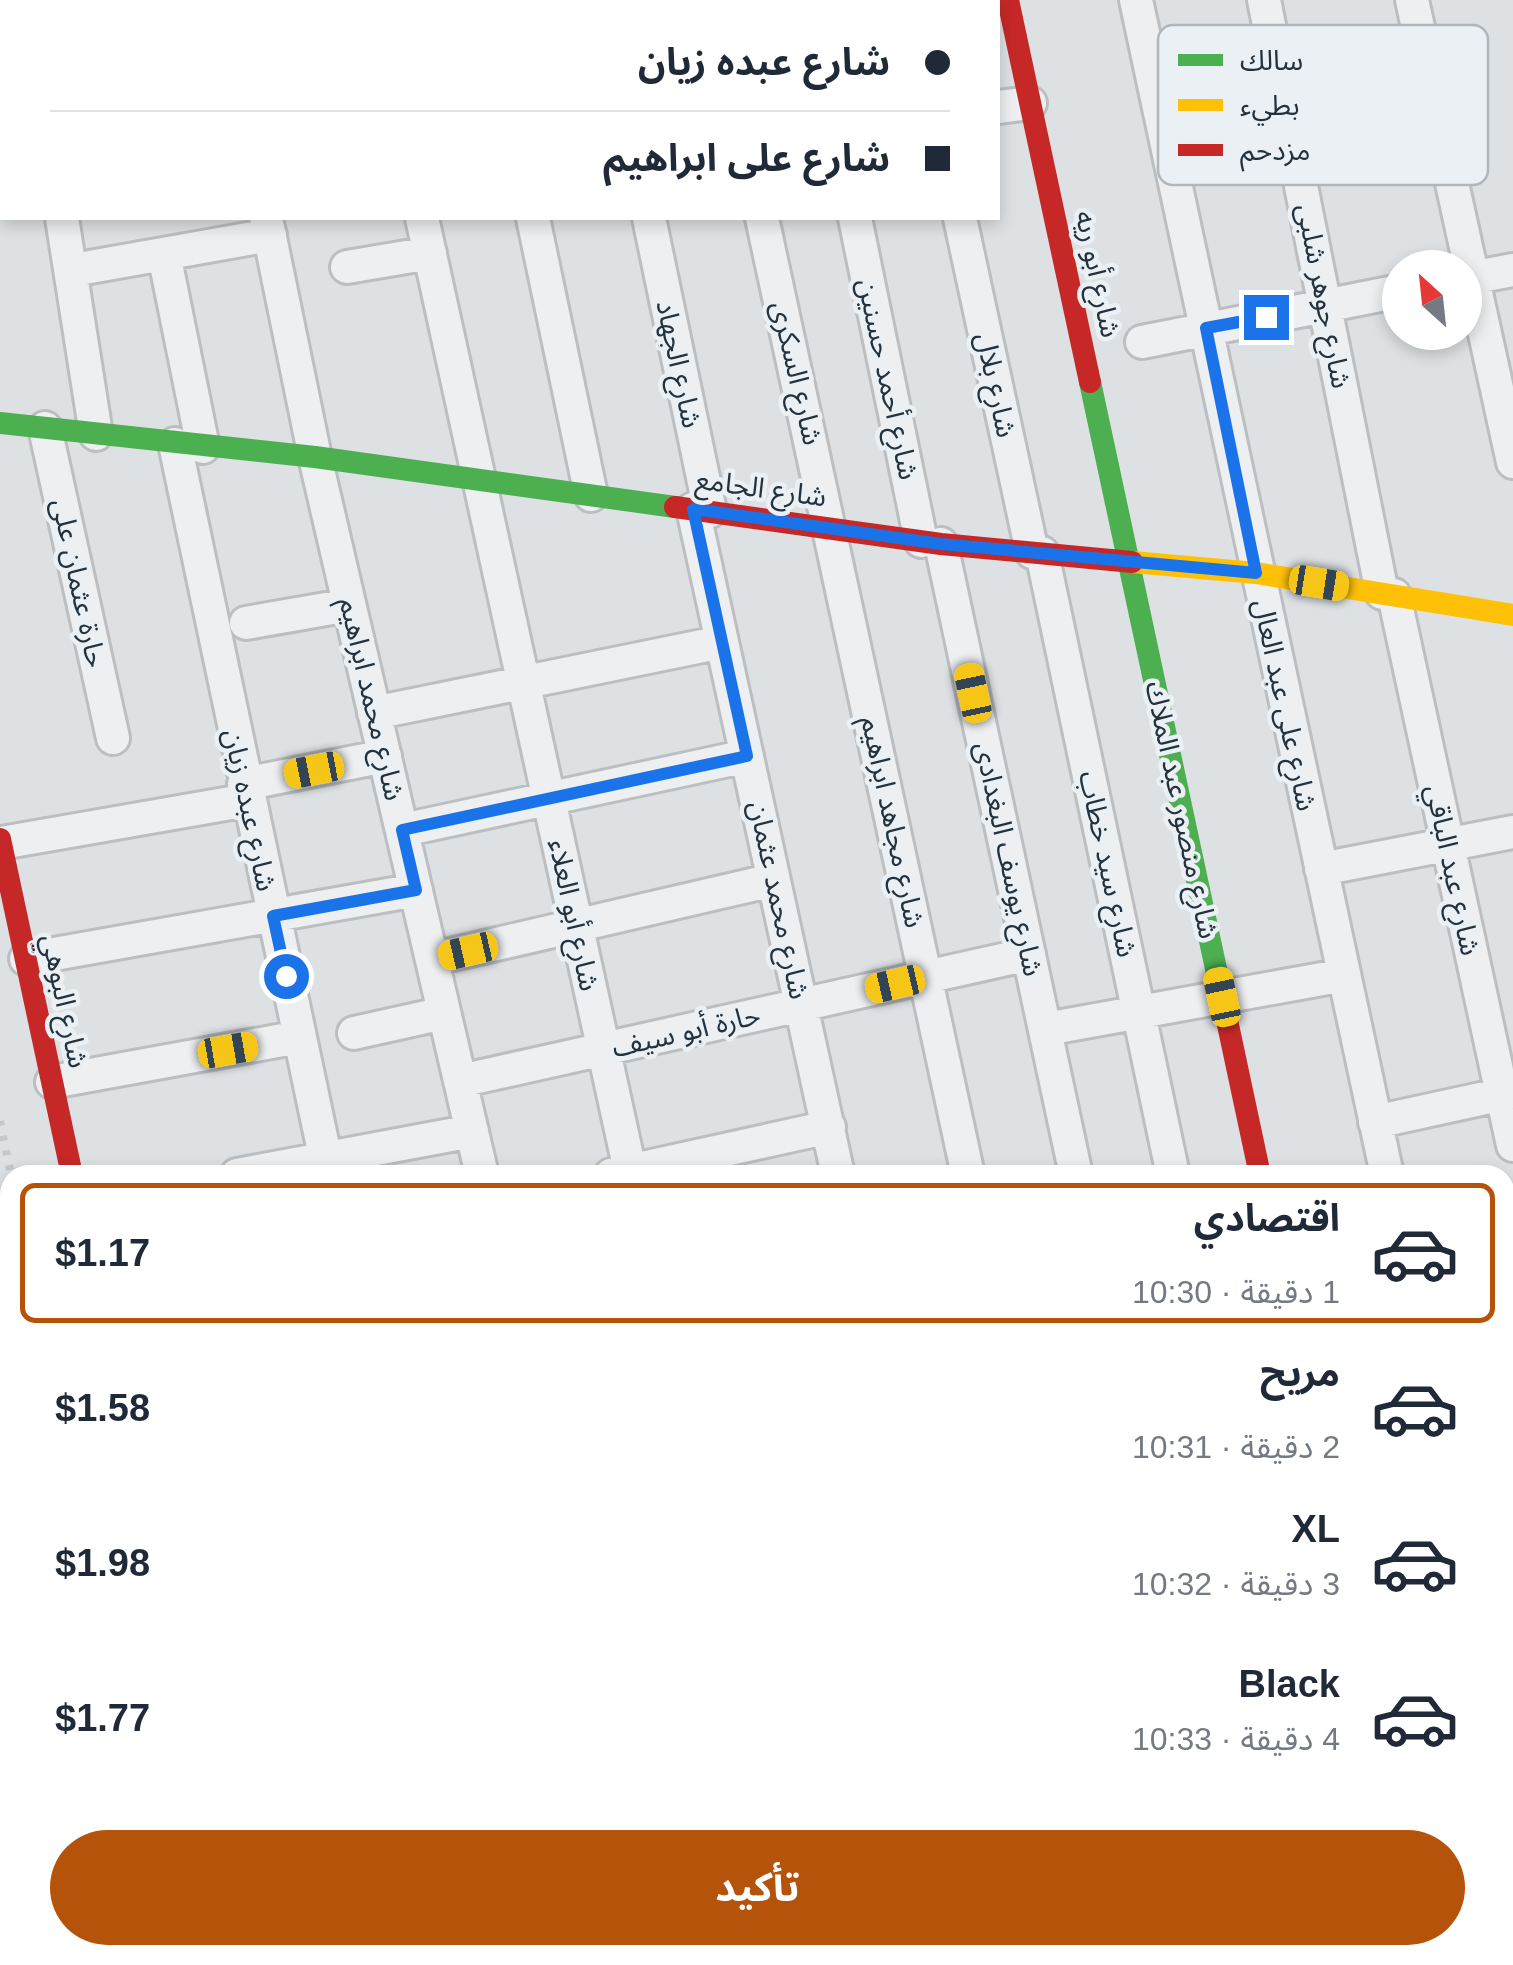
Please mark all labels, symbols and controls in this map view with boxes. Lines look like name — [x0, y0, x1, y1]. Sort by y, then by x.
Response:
legend — [1158, 25, 1488, 185]
text: شارع عبده زيان — [638, 41, 890, 83]
text: سالك — [1240, 45, 1303, 76]
text: بطيء — [1240, 90, 1300, 126]
text: مزدحم — [1240, 135, 1311, 172]
text: شارع على ابراهيم — [603, 137, 890, 179]
street label: شارع جوهر شلبى — [1286, 201, 1357, 392]
street label: شارع أبو ريه — [1065, 207, 1129, 341]
north arrow — [1382, 250, 1482, 350]
map controls — [1382, 250, 1482, 350]
street label: شارع أحمد حسنين — [847, 275, 927, 484]
route end — [1244, 295, 1289, 340]
street label: شارع الجهاد — [645, 297, 708, 432]
street label: شارع السكرى — [761, 298, 829, 449]
street label: شارع بلال — [965, 330, 1022, 441]
street label: شارع الجامع — [693, 463, 828, 517]
street label: حارة عثمان على — [45, 496, 112, 670]
car — [1287, 563, 1351, 603]
street label: شارع محمد ابراهيم — [328, 595, 410, 805]
street label: شارع على عبد العال — [1243, 596, 1323, 815]
car — [952, 661, 994, 725]
street label: شارع منصور عبد الملاك — [1135, 678, 1224, 943]
street label: شارع مجاهد ابراهيم — [850, 713, 931, 932]
street label: شارع عبده زيان — [213, 726, 282, 895]
street label: شارع يوسف البغدادى — [964, 739, 1049, 980]
car — [282, 750, 346, 790]
street label: شارع سيد خطاب — [1068, 768, 1143, 961]
street label: شارع عبد الباقي — [1414, 782, 1486, 959]
street label: شارع محمد عثمان — [738, 798, 815, 1003]
street label: شارع أبو العلاء — [538, 836, 608, 995]
car — [435, 930, 501, 972]
street label: شارع البوهي — [30, 931, 94, 1072]
route start — [264, 954, 309, 999]
car — [862, 963, 928, 1005]
car — [1201, 965, 1243, 1029]
street label: حارة أبو سيف — [608, 996, 763, 1064]
car — [196, 1030, 260, 1070]
text: اقتصادي — [1194, 1197, 1340, 1239]
icon: car — [1370, 1208, 1460, 1298]
text: $1.17 — [55, 1232, 150, 1274]
text: 1 دقيقة · 10:30 — [1132, 1274, 1340, 1310]
text: مريح — [1260, 1352, 1340, 1394]
icon: car — [1370, 1363, 1460, 1453]
text: $1.58 — [55, 1387, 150, 1429]
text: 2 دقيقة · 10:31 — [1132, 1429, 1340, 1465]
text: XL — [1291, 1508, 1340, 1550]
icon: car — [1370, 1518, 1460, 1608]
text: $1.98 — [55, 1542, 150, 1584]
text: 3 دقيقة · 10:32 — [1132, 1566, 1340, 1602]
text: Black — [1239, 1663, 1340, 1705]
icon: car — [1370, 1673, 1460, 1763]
text: $1.77 — [55, 1697, 150, 1739]
text: 4 دقيقة · 10:33 — [1132, 1721, 1340, 1757]
button: تأكيد — [50, 1830, 1465, 1945]

